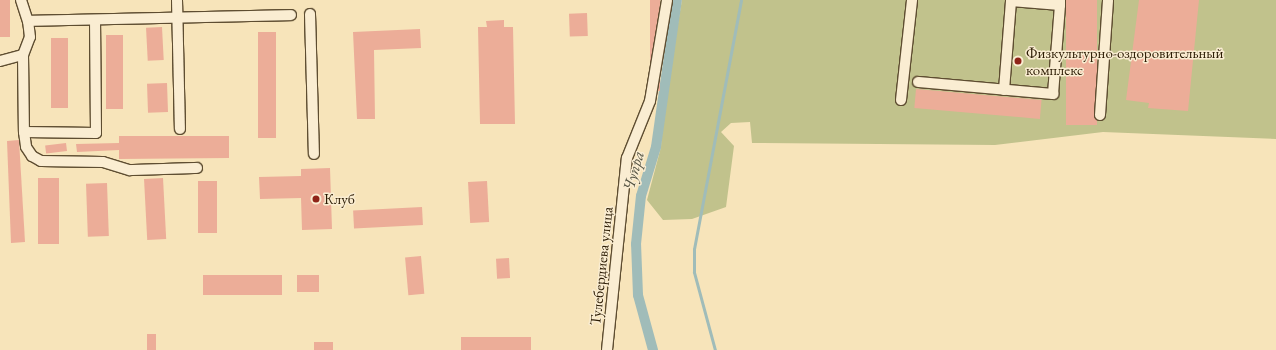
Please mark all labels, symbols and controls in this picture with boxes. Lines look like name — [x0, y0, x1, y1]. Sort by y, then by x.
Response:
place label: Физкультурно-оздоровительный комплекс — [1026, 43, 1223, 78]
marker: Физкультурно-оздоровительный комплекс — [1013, 56, 1023, 66]
water label: Чупра — [619, 149, 649, 193]
place label: Клуб — [324, 190, 355, 208]
marker: Клуб — [311, 194, 321, 204]
street label: Тулебердиева улица — [586, 206, 616, 326]

